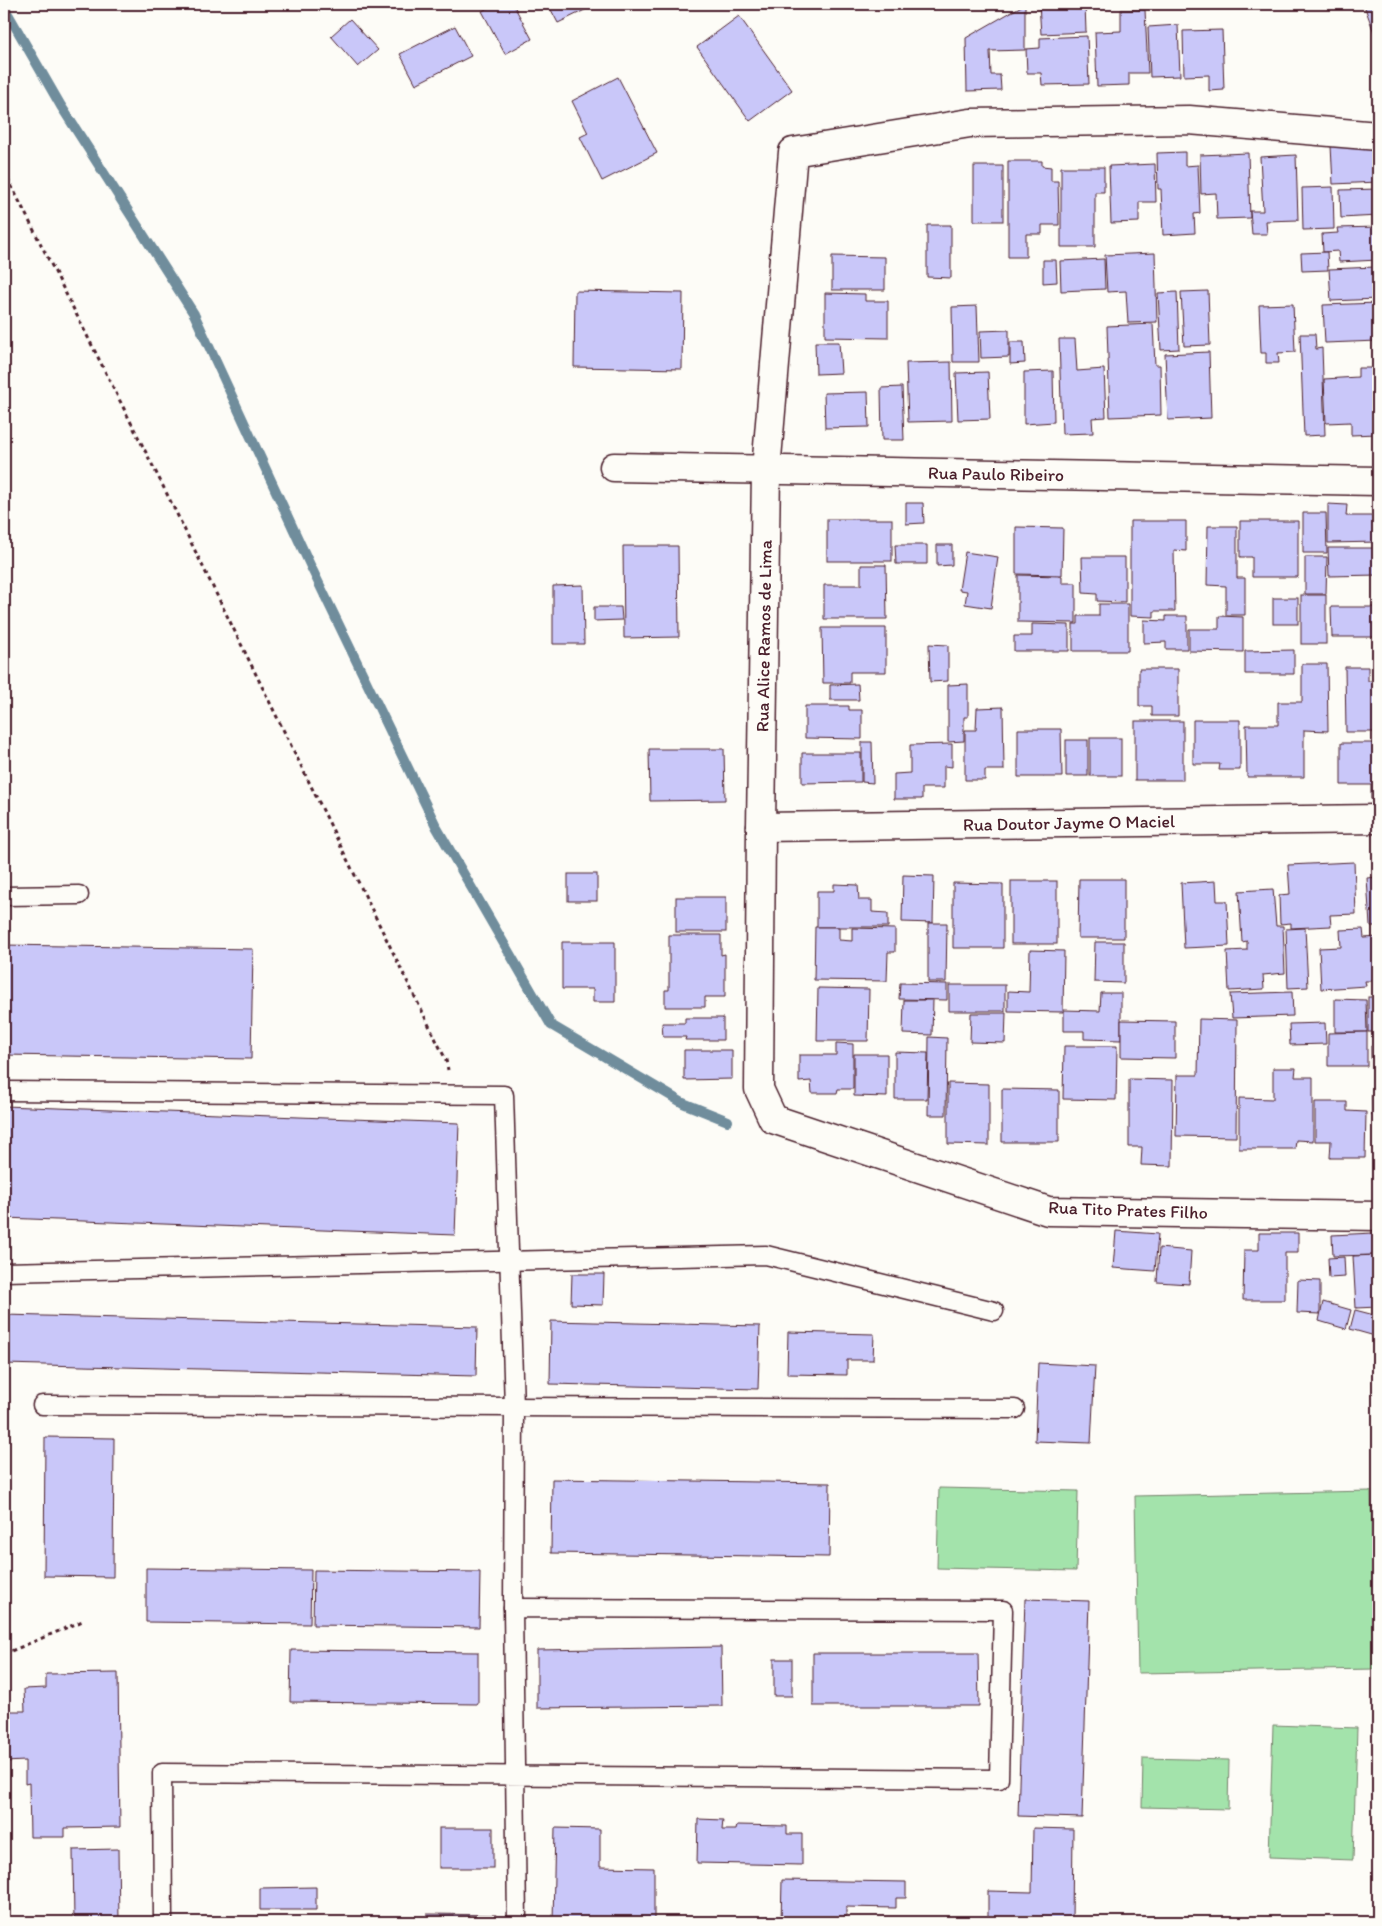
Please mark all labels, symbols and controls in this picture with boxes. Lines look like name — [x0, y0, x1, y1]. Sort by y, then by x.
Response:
street label: Rua Paulo Ribeiro — [928, 462, 1064, 486]
street label: Rua Alice Ramos de Lima — [751, 539, 777, 732]
street label: Rua Doutor Jayme O Maciel — [963, 810, 1175, 836]
street label: Rua Tito Prates Filho — [1048, 1196, 1208, 1224]

